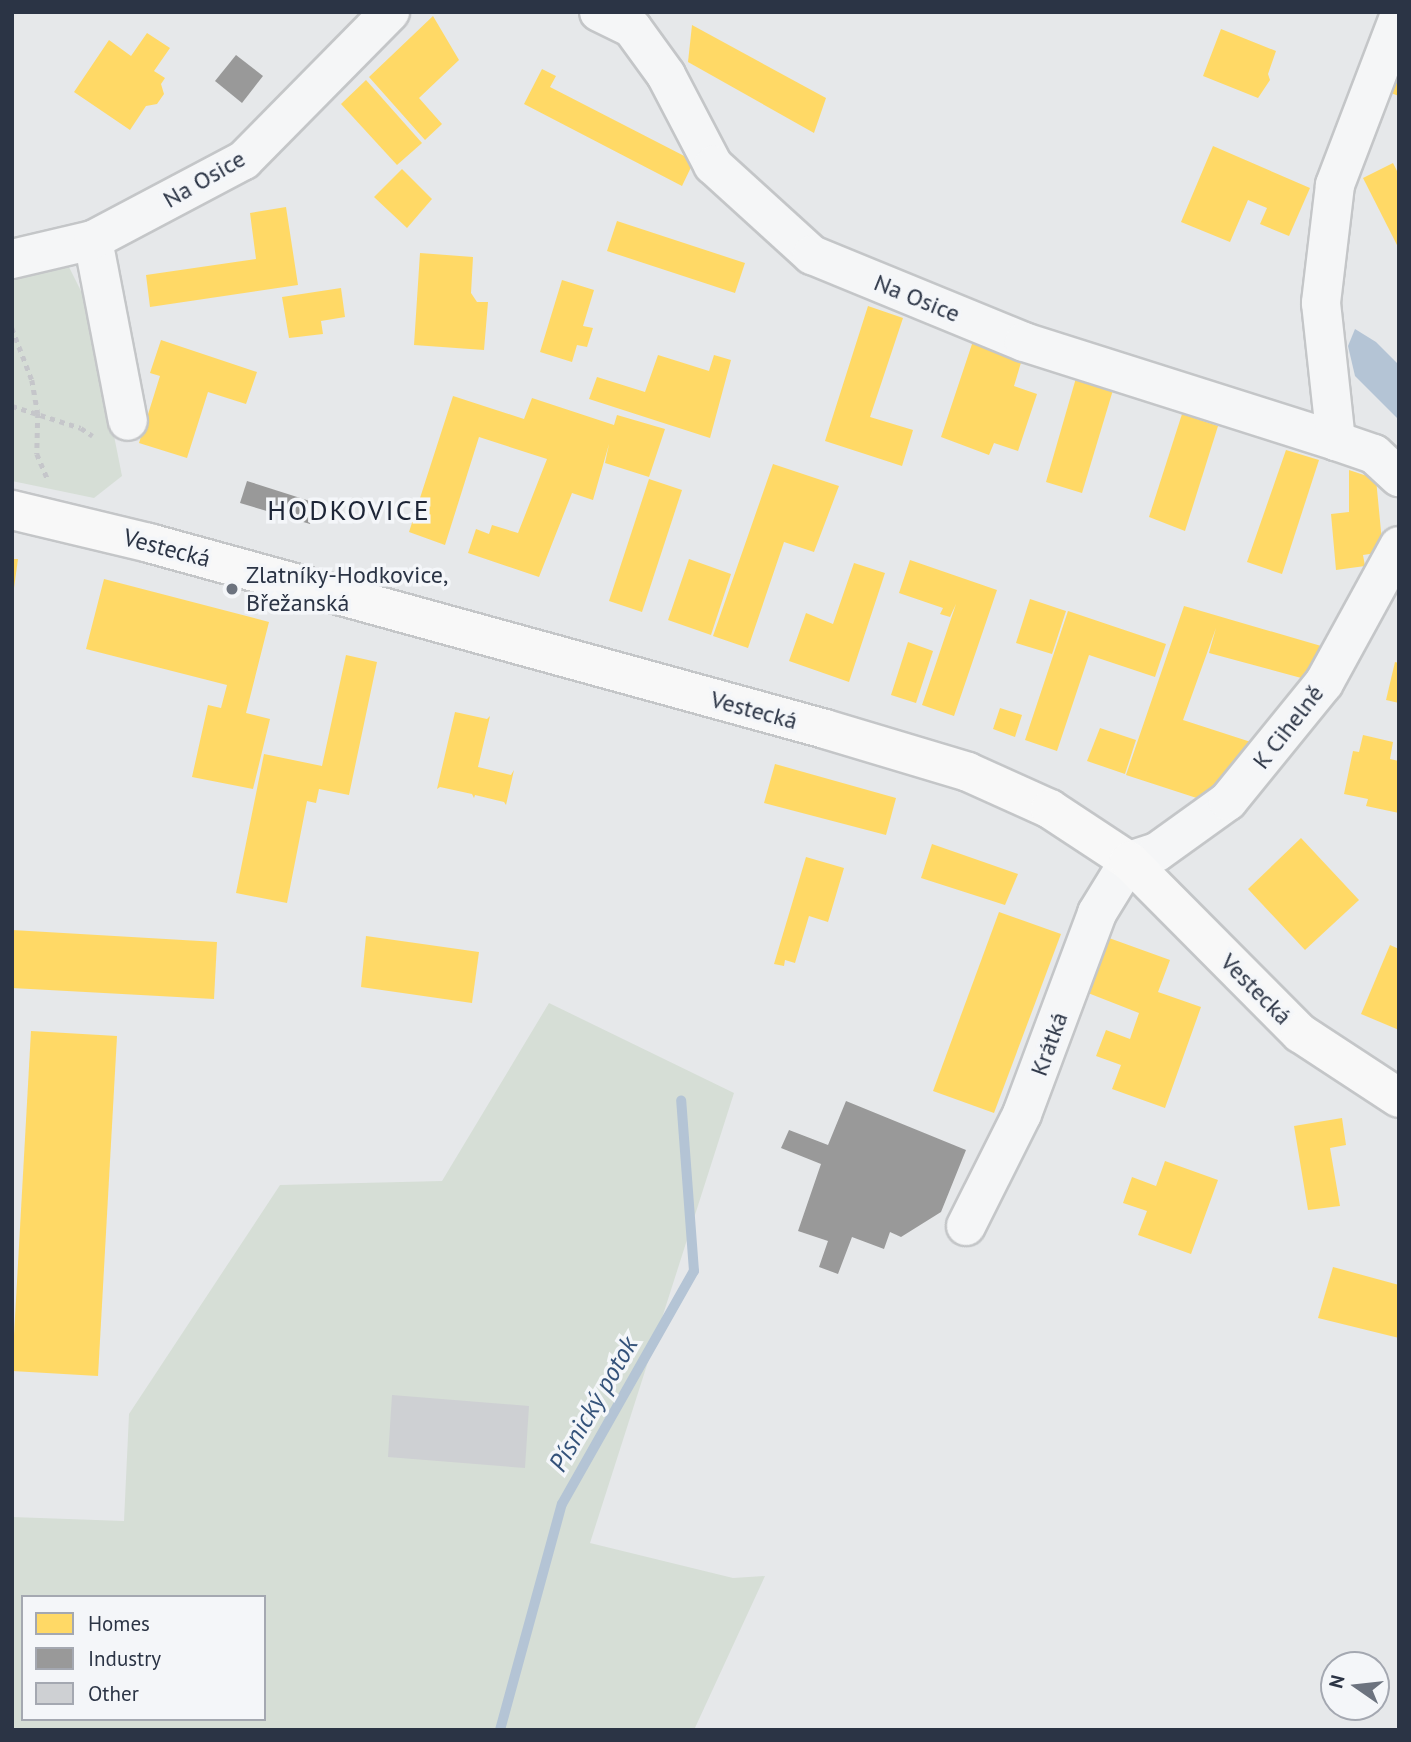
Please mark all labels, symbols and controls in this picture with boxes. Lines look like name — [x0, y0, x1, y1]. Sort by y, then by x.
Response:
street label: Na Osice — [158, 144, 250, 214]
street label: Na Osice — [870, 268, 964, 328]
district label: HODKOVICE — [268, 493, 430, 527]
street label: Vestecká — [121, 523, 213, 573]
place label: Zlatníky-Hodkovice, Břežanská — [246, 561, 448, 617]
marker: Zlatníky-Hodkovice, Břežanská — [224, 581, 240, 597]
street label: K Cihelně — [1246, 679, 1330, 775]
street label: Vestecká — [708, 685, 800, 735]
street label: Vestecká — [1215, 948, 1297, 1030]
street label: Krátká — [1024, 1008, 1074, 1080]
water label: Písnický potok — [542, 1331, 644, 1477]
legend — [21, 1595, 266, 1721]
text: Homes — [88, 1610, 150, 1637]
text: Industry — [88, 1645, 161, 1672]
north arrow — [1320, 1651, 1390, 1721]
text: N — [1323, 1672, 1350, 1690]
text: Other — [88, 1680, 139, 1707]

